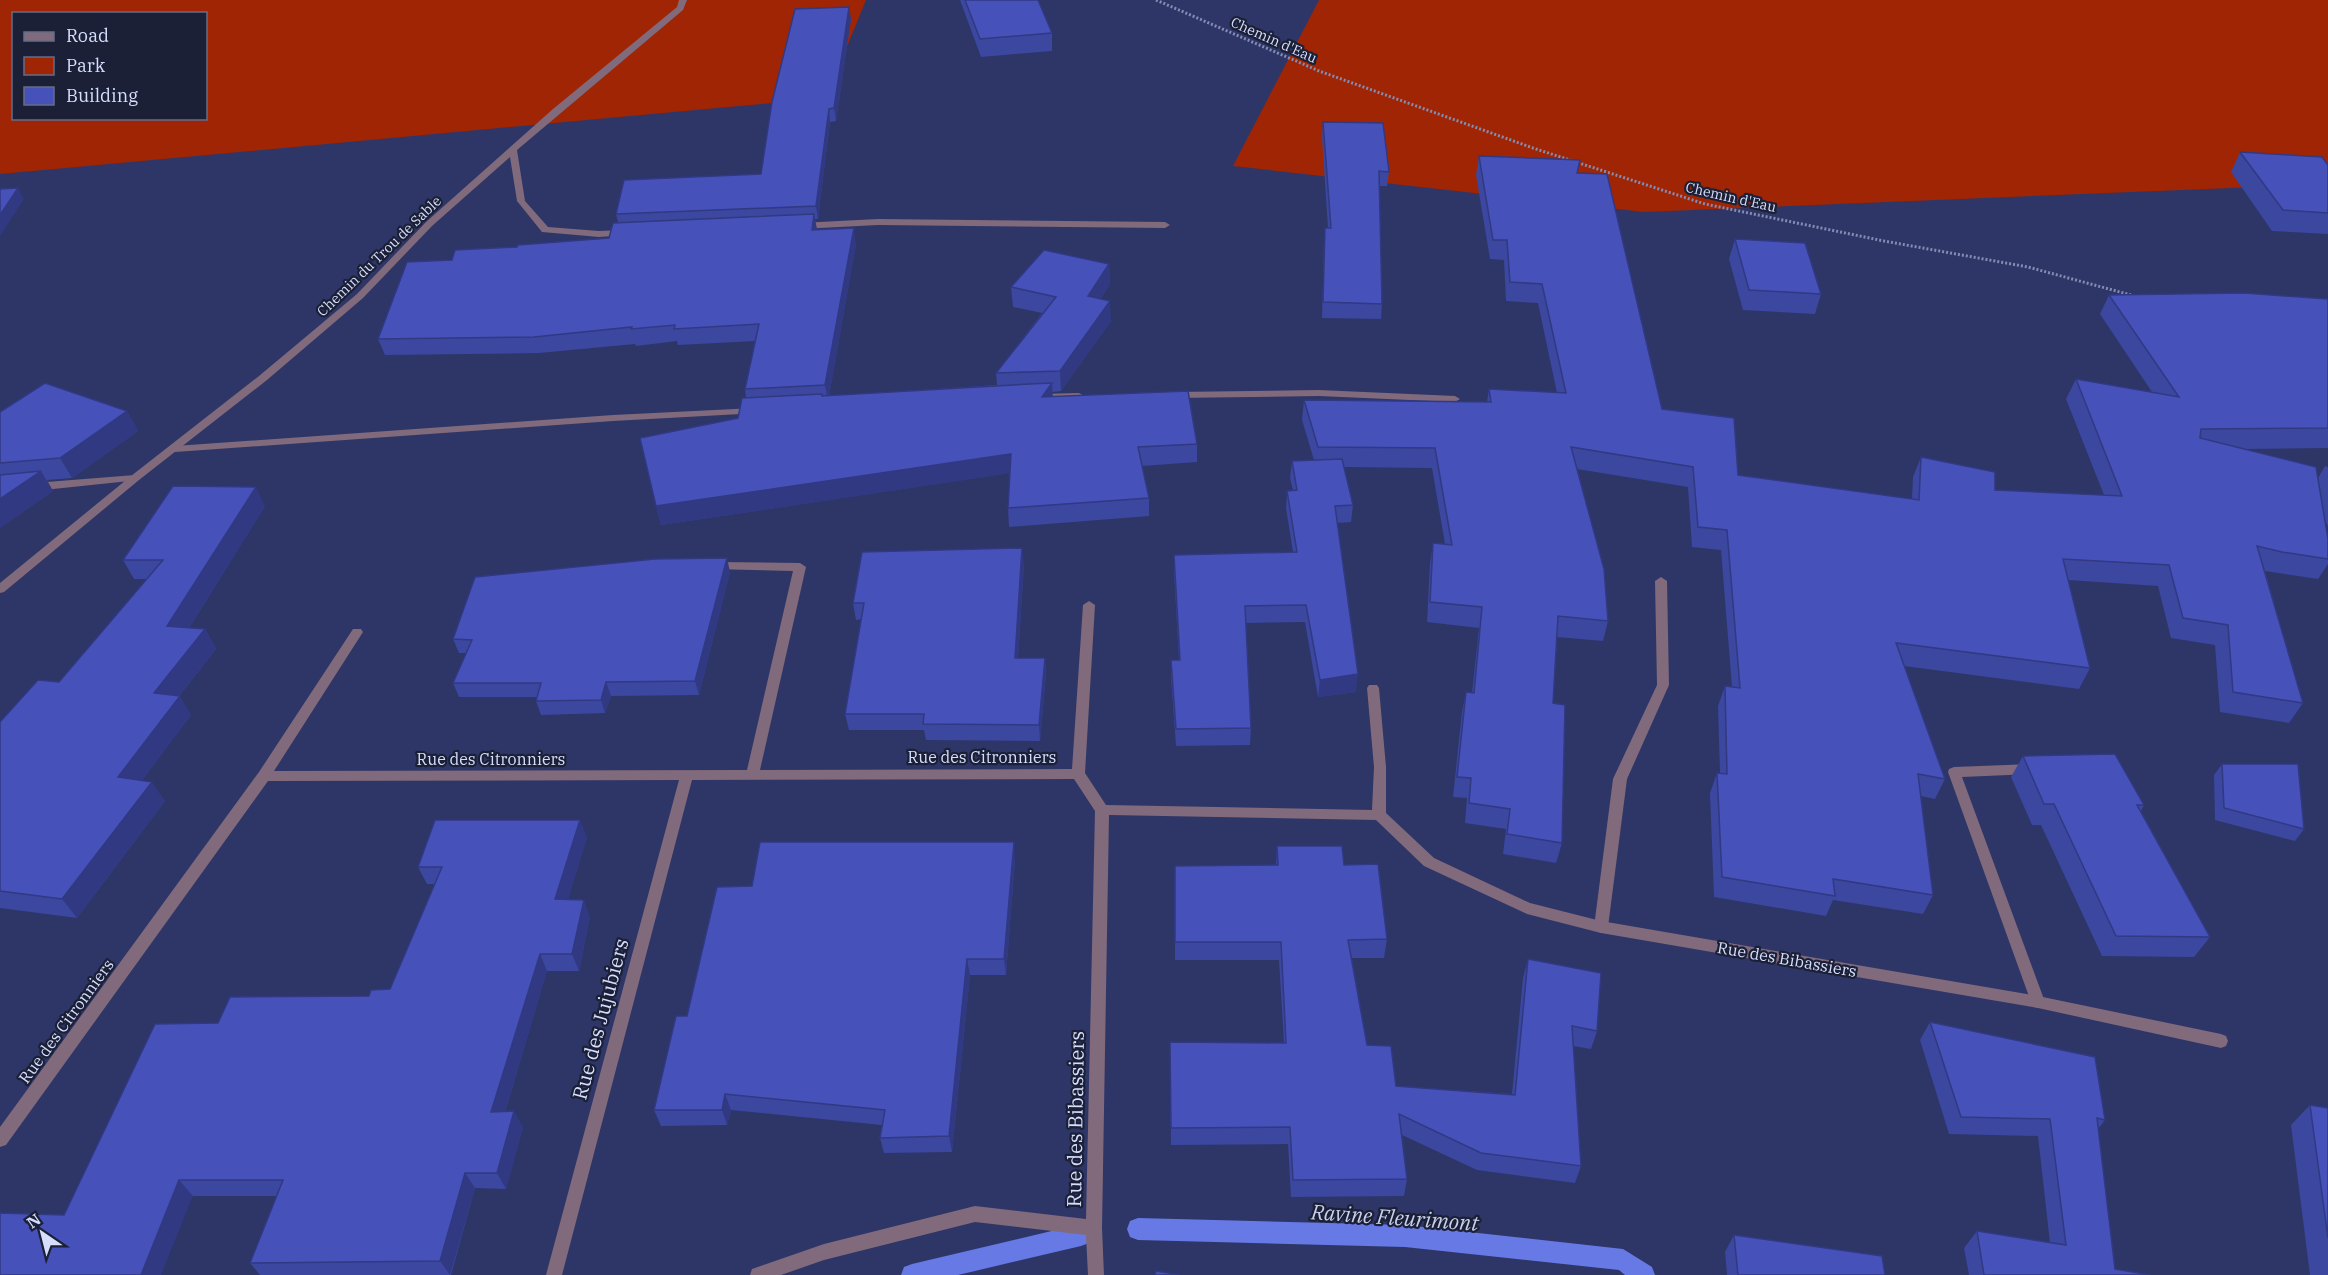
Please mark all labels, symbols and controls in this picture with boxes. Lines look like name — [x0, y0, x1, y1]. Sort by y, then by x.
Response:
legend — [12, 12, 207, 120]
street label: Chemin d'Eau — [1228, 13, 1320, 67]
text: Road — [66, 24, 109, 47]
text: Park — [66, 54, 106, 77]
text: Building — [66, 84, 138, 107]
street label: Chemin d'Eau — [1684, 178, 1778, 216]
street label: Chemin du Trou de Sable — [313, 192, 445, 320]
street label: Rue des Citronniers — [908, 747, 1056, 767]
street label: Rue des Citronniers — [417, 749, 565, 769]
street label: Rue des Jujubiers — [566, 935, 634, 1103]
street label: Rue des Bibassiers — [1716, 937, 1858, 981]
street label: Rue des Citronniers — [14, 955, 118, 1087]
street label: Rue des Bibassiers — [1060, 1031, 1090, 1207]
water label: Ravine Fleurimont — [1309, 1197, 1480, 1237]
north arrow — [12, 1203, 72, 1263]
text: N — [22, 1209, 44, 1233]

